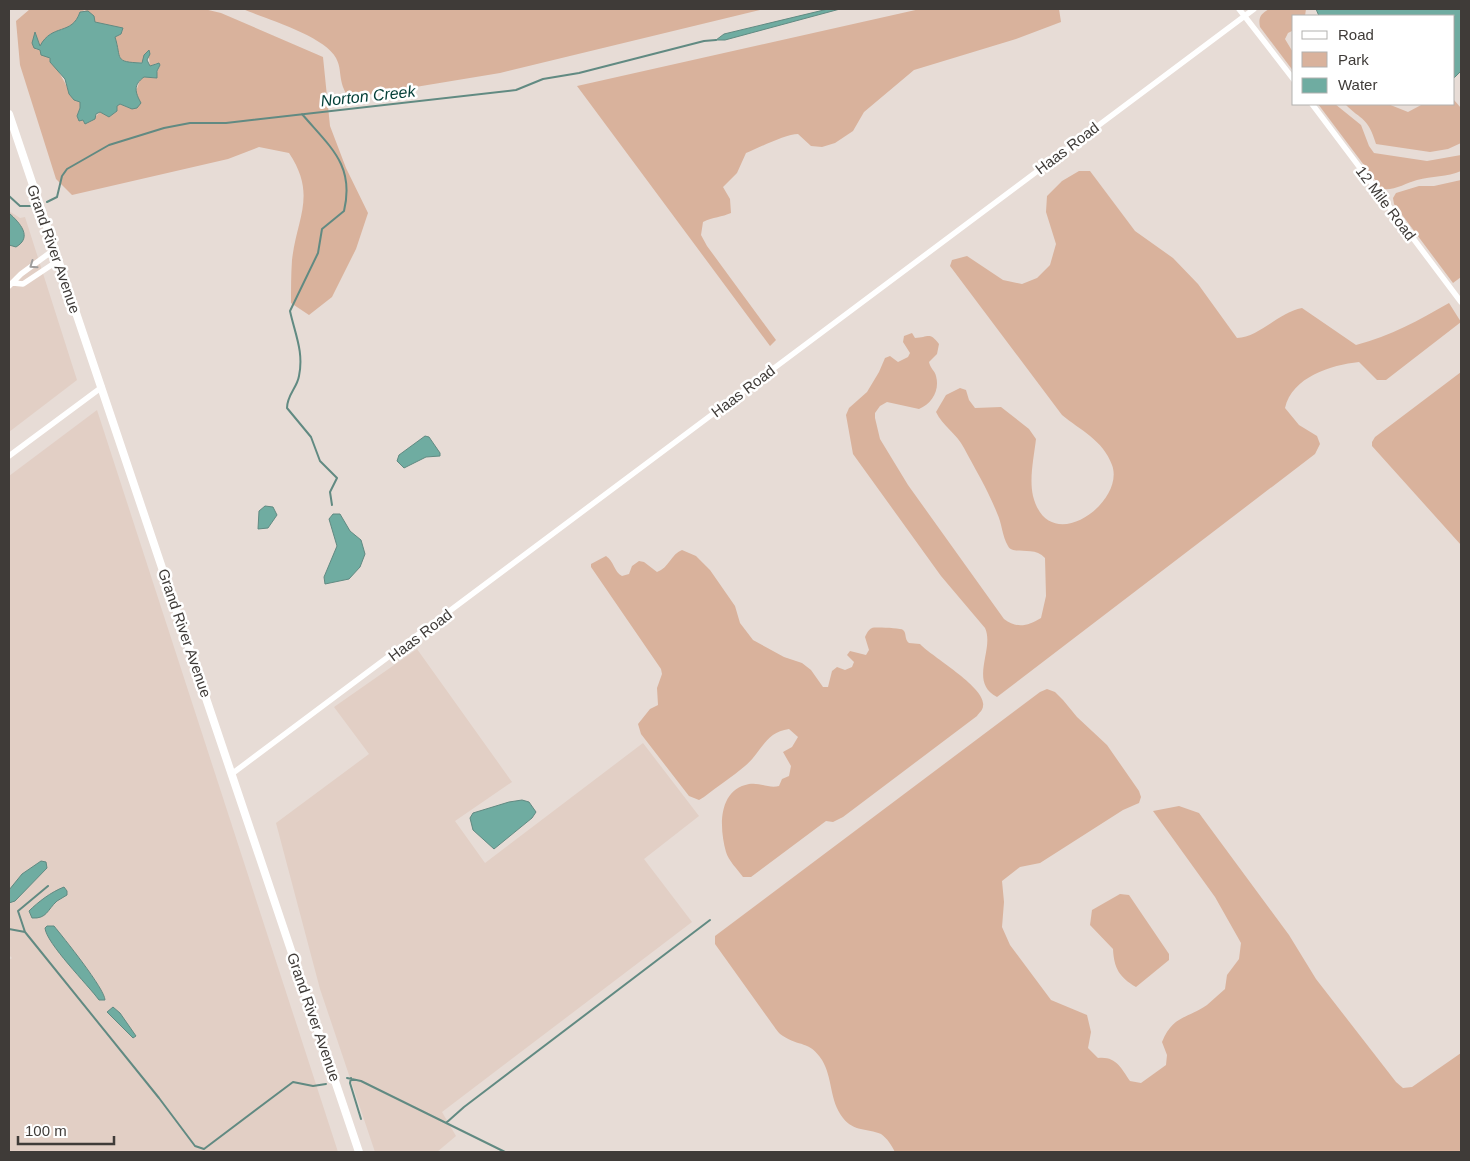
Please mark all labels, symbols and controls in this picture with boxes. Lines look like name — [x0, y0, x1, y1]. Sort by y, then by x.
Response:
legend — [1292, 15, 1455, 105]
text: Road — [1338, 26, 1374, 43]
text: Park — [1338, 51, 1369, 68]
text: Water — [1338, 76, 1377, 93]
water label: Norton Creek — [320, 82, 417, 109]
street label: Haas Road — [1032, 119, 1102, 177]
street label: 12 Mile Road — [1353, 163, 1419, 243]
street label: Grand River Avenue — [24, 182, 84, 316]
one-way arrow — [29, 259, 39, 268]
street label: Haas Road — [708, 362, 778, 420]
street label: Grand River Avenue — [155, 566, 215, 700]
street label: Haas Road — [385, 606, 455, 664]
street label: Grand River Avenue — [284, 950, 344, 1084]
scale bar — [18, 1114, 114, 1146]
text: 100 m — [25, 1122, 67, 1139]

